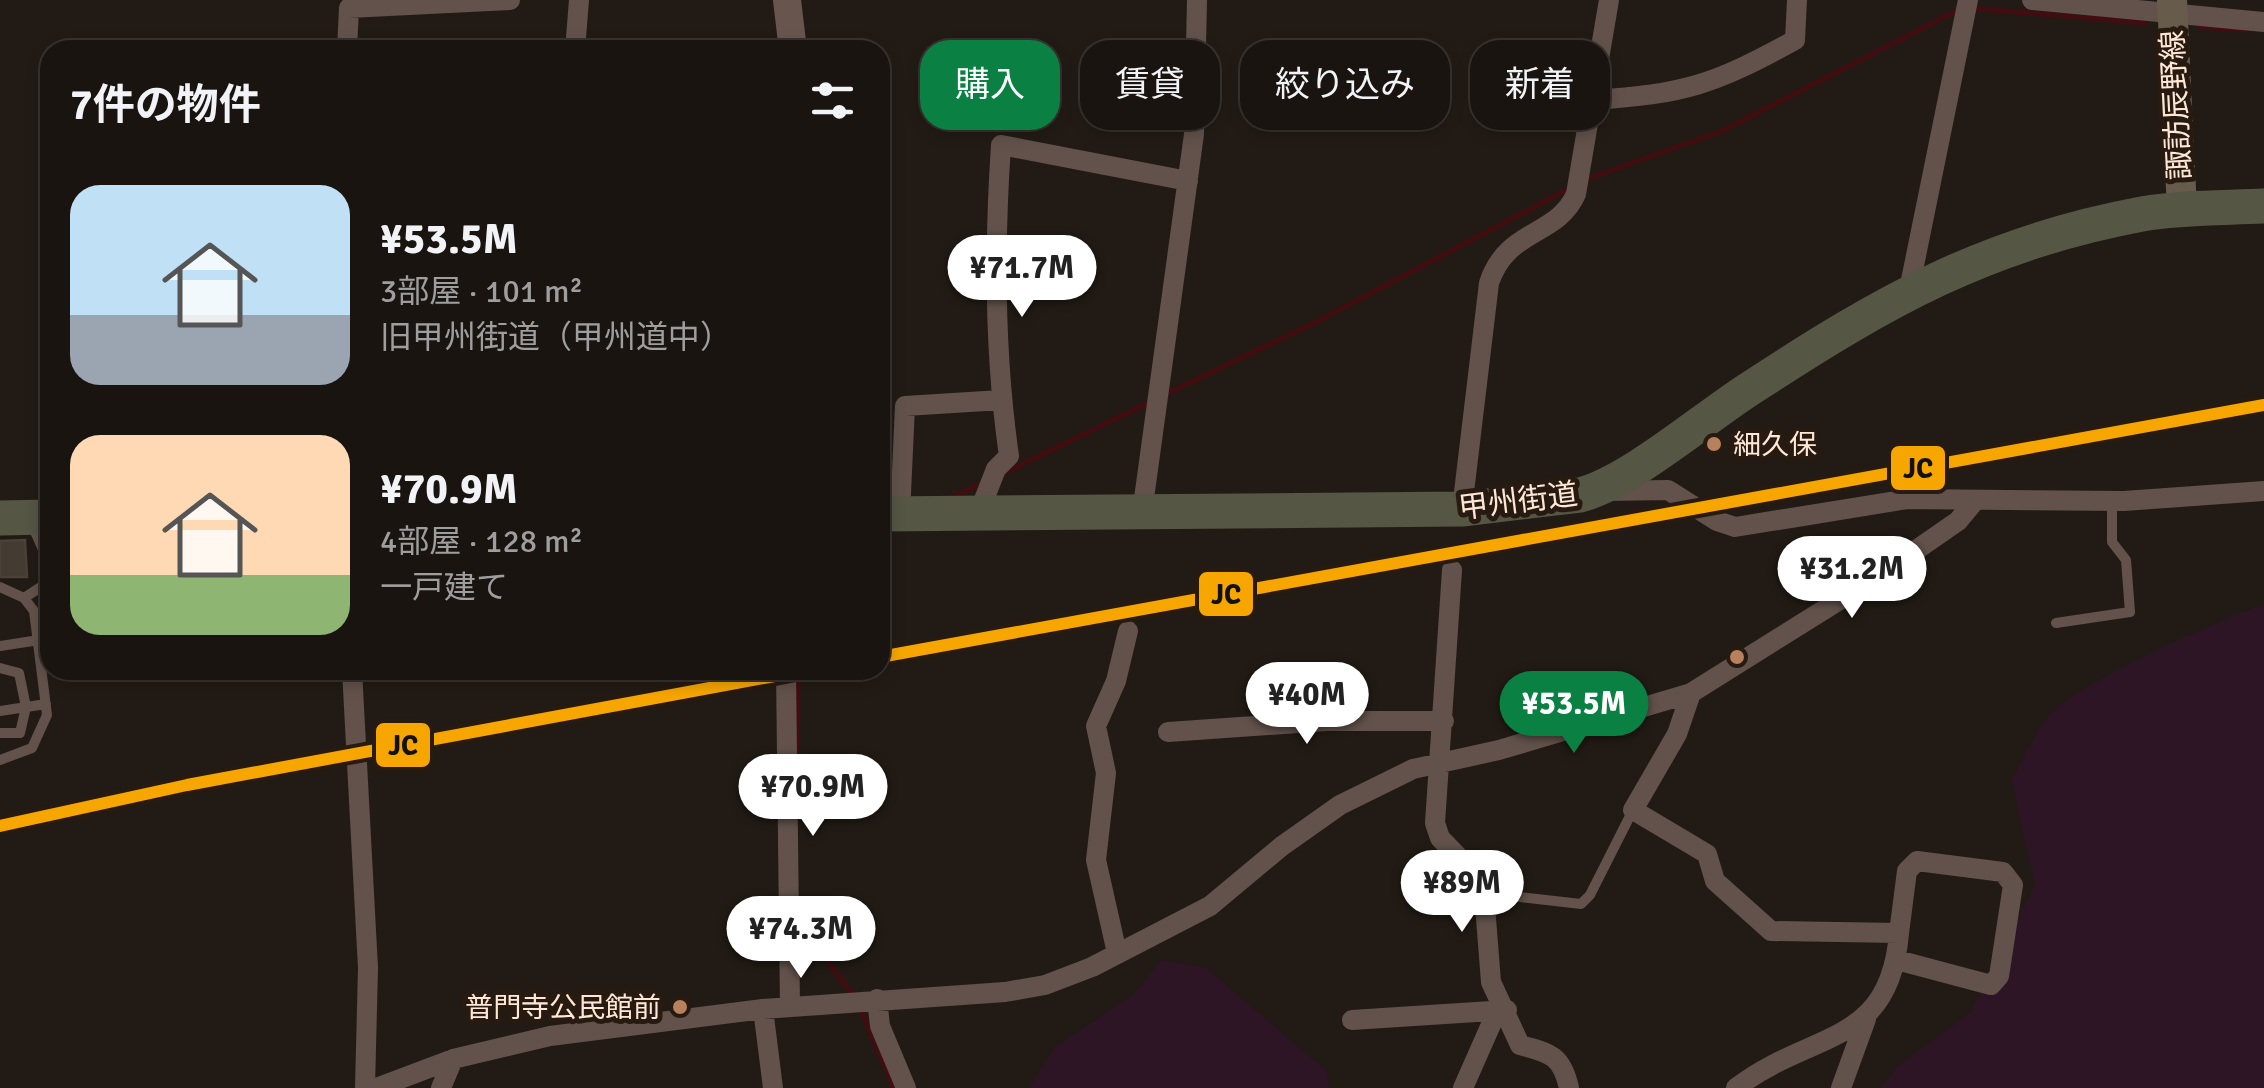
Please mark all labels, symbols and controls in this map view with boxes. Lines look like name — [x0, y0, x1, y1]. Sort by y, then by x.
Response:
street label: 諏訪辰野線 — [2154, 29, 2199, 181]
chip: 購入 — [920, 40, 1060, 130]
chip: 賃貸 — [1080, 40, 1220, 130]
chip: 絞り込み — [1240, 40, 1450, 130]
chip: 新着 — [1470, 40, 1610, 130]
icon: filters — [805, 73, 860, 128]
text: 7件の物件 — [70, 80, 261, 131]
text: ¥53.5M — [380, 214, 518, 265]
icon: home — [150, 225, 270, 345]
pin: ¥71.7M — [941, 235, 1103, 320]
text: ¥71.7M — [970, 248, 1074, 287]
text: 3部屋 · 101 m² — [380, 272, 583, 311]
text: 旧甲州街道（甲州道中） — [380, 318, 732, 357]
place label: 細久保 — [1733, 428, 1817, 462]
marker: 細久保 — [1704, 434, 1724, 454]
line badge: JC — [1889, 444, 1947, 492]
text: JC — [1903, 452, 1933, 486]
text: ¥70.9M — [380, 464, 518, 515]
icon: home — [150, 475, 270, 595]
street label: 甲州街道 — [1456, 476, 1580, 527]
text: 4部屋 · 128 m² — [380, 522, 583, 561]
pin: ¥31.2M — [1771, 536, 1933, 621]
text: ¥31.2M — [1800, 549, 1904, 588]
text: 一戸建て — [380, 568, 508, 607]
line badge: JC — [1197, 570, 1255, 618]
text: JC — [1211, 578, 1241, 612]
unlabelled marker — [1727, 647, 1747, 667]
pin: ¥40M — [1248, 662, 1366, 747]
pin: ¥53.5M — [1493, 671, 1655, 756]
text: ¥40M — [1268, 675, 1346, 714]
text: ¥53.5M — [1522, 684, 1626, 723]
line badge: JC — [374, 721, 432, 769]
text: JC — [388, 729, 418, 763]
pin: ¥70.9M — [732, 754, 894, 839]
text: ¥70.9M — [761, 767, 865, 806]
pin: ¥89M — [1403, 850, 1521, 935]
text: ¥89M — [1423, 863, 1501, 902]
pin: ¥74.3M — [720, 896, 882, 981]
text: ¥74.3M — [749, 909, 853, 948]
place label: 普門寺公民館前 — [465, 991, 661, 1025]
marker: 普門寺公民館前 — [670, 997, 690, 1017]

